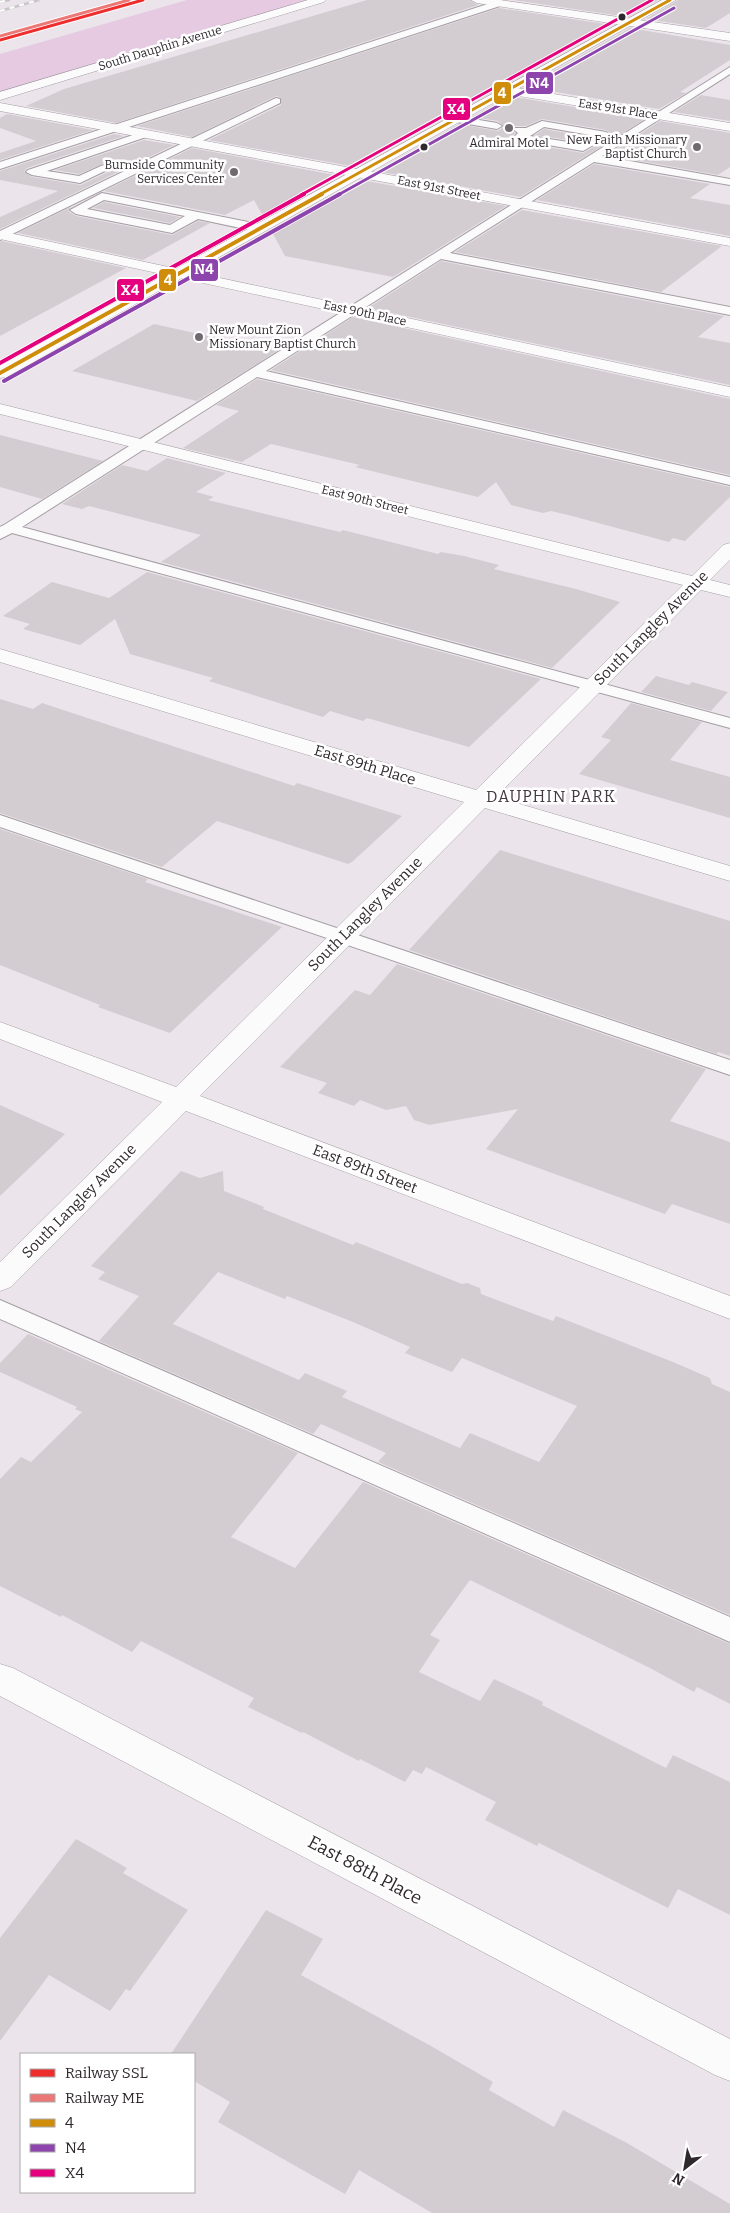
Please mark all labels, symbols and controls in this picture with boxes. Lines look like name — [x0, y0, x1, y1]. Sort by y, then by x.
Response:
unlabelled marker — [617, 12, 627, 22]
street label: South Dauphin Avenue — [97, 23, 223, 73]
line badge: N4 — [525, 71, 554, 95]
text: N4 — [529, 75, 549, 92]
line badge: 4 — [493, 81, 512, 105]
text: 4 — [498, 85, 507, 102]
street label: East 91st Place — [577, 96, 659, 122]
line badge: X4 — [442, 97, 471, 121]
text: X4 — [447, 101, 466, 118]
marker: Admiral Motel — [503, 122, 515, 134]
place label: New Faith Missionary Baptist Church — [567, 133, 688, 161]
place label: Admiral Motel — [469, 136, 549, 150]
marker: New Faith Missionary Baptist Church — [691, 141, 703, 153]
unlabelled marker — [419, 142, 429, 152]
place label: Burnside Community Services Center — [104, 158, 225, 186]
marker: Burnside Community Services Center — [228, 166, 240, 178]
street label: East 91st Street — [396, 173, 482, 203]
line badge: N4 — [190, 258, 219, 282]
text: N4 — [194, 261, 214, 278]
line badge: 4 — [158, 268, 177, 292]
text: 4 — [164, 272, 173, 289]
line badge: X4 — [116, 278, 145, 302]
text: X4 — [121, 282, 140, 299]
street label: East 90th Place — [322, 297, 408, 329]
place label: New Mount Zion Missionary Baptist Church — [209, 323, 356, 351]
marker: New Mount Zion Missionary Baptist Church — [193, 331, 205, 343]
street label: East 90th Street — [320, 482, 410, 518]
street label: South Langley Avenue — [590, 567, 712, 689]
street label: East 89th Place — [312, 741, 418, 789]
district label: DAUPHIN PARK — [486, 787, 616, 806]
street label: South Langley Avenue — [304, 853, 426, 975]
street label: South Langley Avenue — [18, 1140, 140, 1262]
street label: East 89th Street — [310, 1141, 420, 1197]
street label: East 88th Place — [304, 1831, 426, 1909]
legend — [20, 2053, 195, 2193]
text: Railway SSL — [65, 2064, 148, 2082]
text: Railway ME — [65, 2089, 144, 2107]
text: 4 — [65, 2114, 74, 2132]
text: N4 — [65, 2139, 86, 2157]
north arrow — [660, 2143, 710, 2193]
text: X4 — [65, 2164, 84, 2182]
text: N — [669, 2169, 688, 2189]

